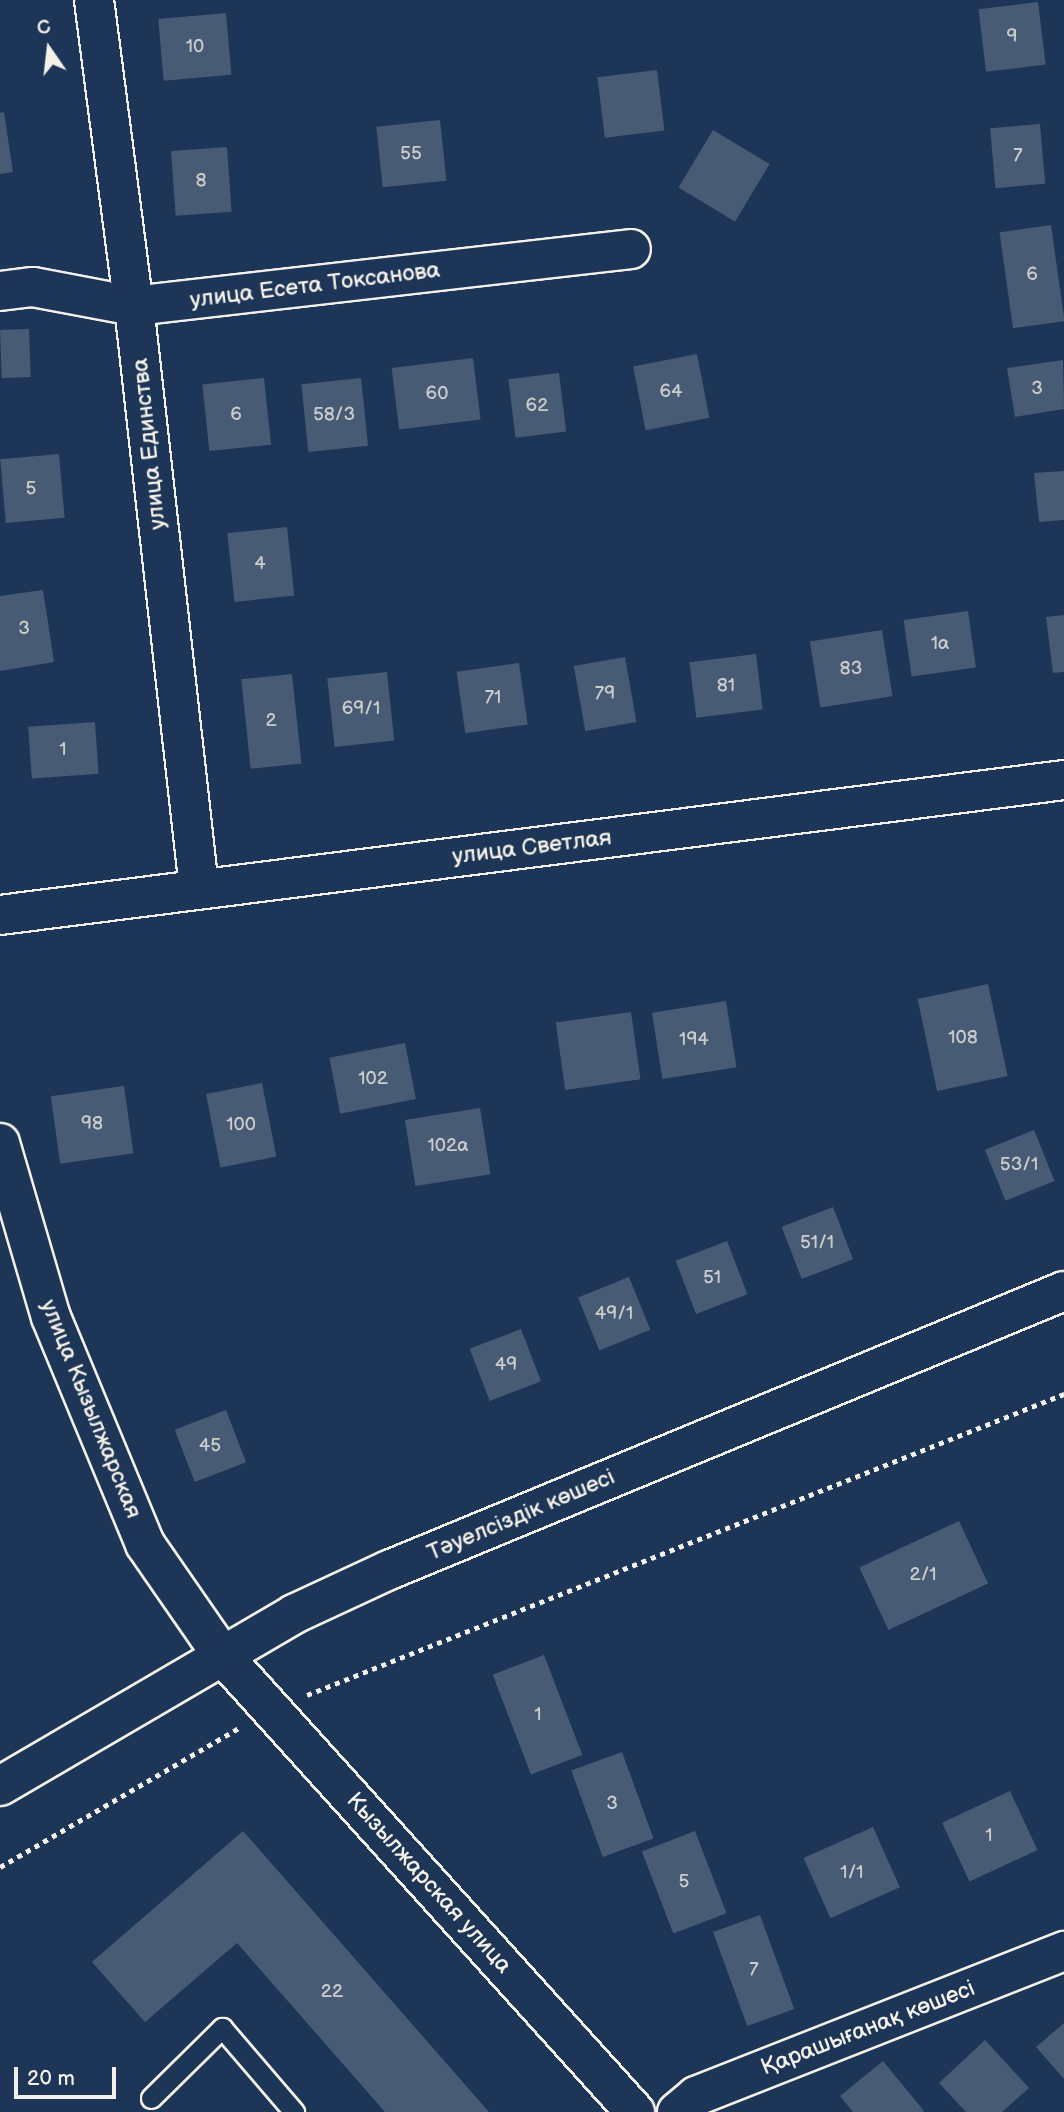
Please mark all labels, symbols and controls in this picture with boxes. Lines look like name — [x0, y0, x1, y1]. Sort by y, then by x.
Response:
north arrow — [14, 14, 84, 84]
text: С — [35, 15, 53, 41]
house number: 9 — [1007, 26, 1017, 48]
house number: 10 — [186, 36, 204, 58]
house number: 55 — [400, 143, 422, 165]
house number: 7 — [1013, 145, 1023, 167]
house number: 8 — [195, 170, 207, 192]
street label: улица Есета Токсанова — [188, 256, 442, 314]
house number: 6 — [1026, 264, 1038, 286]
street label: улица Единства — [126, 357, 172, 531]
house number: 3 — [1031, 378, 1043, 400]
house number: 64 — [659, 381, 683, 403]
house number: 60 — [426, 383, 448, 405]
house number: 62 — [526, 395, 548, 417]
house number: 6 — [230, 404, 242, 426]
house number: 58/3 — [313, 404, 355, 426]
house number: 5 — [26, 478, 36, 500]
house number: 4 — [254, 553, 266, 575]
house number: 3 — [18, 618, 30, 640]
house number: 1а — [931, 633, 949, 655]
house number: 83 — [840, 658, 862, 680]
house number: 81 — [717, 675, 735, 697]
house number: 79 — [595, 683, 615, 705]
house number: 71 — [485, 687, 501, 709]
house number: 69/1 — [342, 698, 380, 720]
house number: 2 — [265, 710, 277, 732]
house number: 1 — [59, 739, 67, 761]
street label: улица Светлая — [451, 824, 613, 870]
house number: 108 — [948, 1027, 978, 1049]
house number: 194 — [679, 1029, 709, 1051]
house number: 102 — [358, 1068, 388, 1090]
house number: 98 — [81, 1113, 103, 1135]
house number: 100 — [226, 1114, 256, 1136]
house number: 102а — [428, 1135, 468, 1157]
house number: 53/1 — [1000, 1154, 1038, 1176]
house number: 51/1 — [800, 1232, 834, 1254]
house number: 51 — [703, 1267, 721, 1289]
street label: улица Кызылжарская — [34, 1296, 148, 1522]
house number: 49/1 — [595, 1303, 633, 1325]
house number: 49 — [495, 1354, 517, 1376]
house number: 45 — [199, 1435, 221, 1457]
street label: Тәуелсіздік көшесі — [423, 1463, 619, 1567]
house number: 2/1 — [909, 1564, 937, 1586]
house number: 1 — [534, 1704, 542, 1726]
street label: Кызылжарская улица — [341, 1787, 517, 1979]
house number: 3 — [606, 1793, 618, 1815]
house number: 1 — [985, 1825, 993, 1847]
house number: 1/1 — [840, 1862, 864, 1884]
house number: 5 — [679, 1871, 689, 1893]
house number: 7 — [749, 1959, 759, 1981]
street label: Қарашығанақ көшесі — [757, 1974, 979, 2082]
house number: 22 — [321, 1981, 343, 2003]
scale bar — [18, 2052, 119, 2096]
text: 20 m — [27, 2066, 75, 2091]

